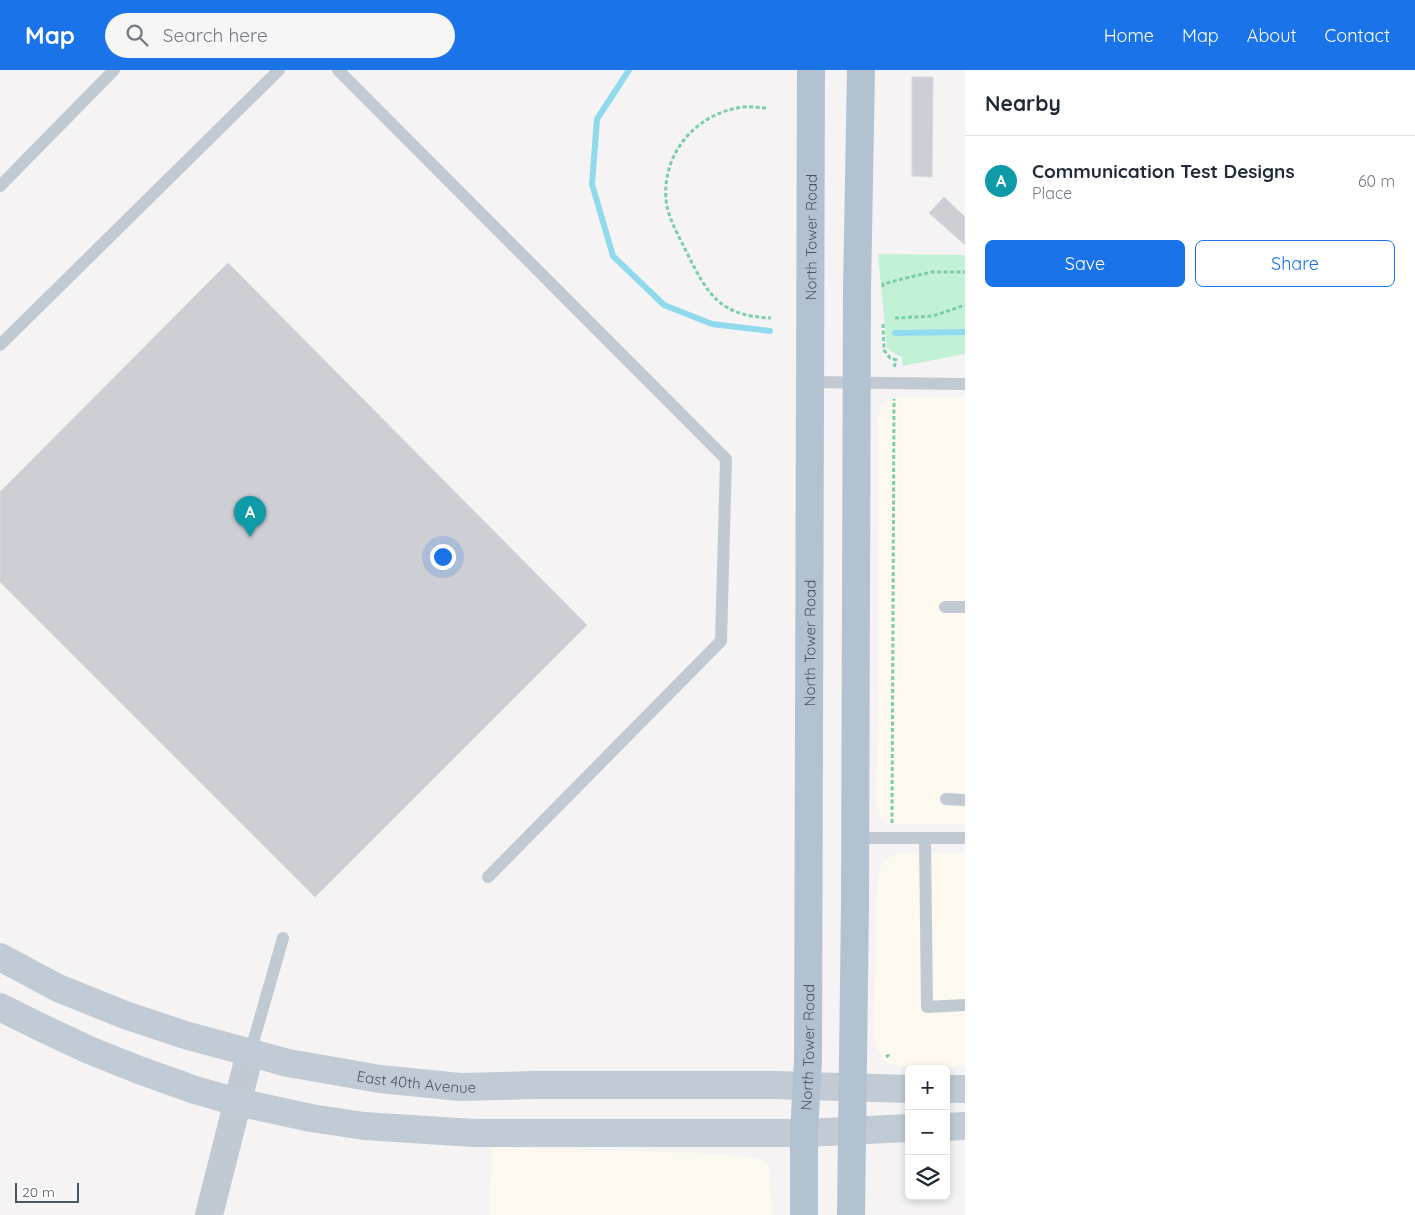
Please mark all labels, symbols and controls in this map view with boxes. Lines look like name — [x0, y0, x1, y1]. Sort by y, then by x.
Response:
search box — [105, 13, 455, 58]
text: Map — [25, 20, 75, 50]
icon: search — [123, 21, 151, 49]
text: Search here — [163, 23, 268, 47]
text: Home — [1104, 24, 1154, 47]
text: Map — [1182, 24, 1219, 47]
text: About — [1247, 24, 1297, 47]
text: Contact — [1325, 24, 1390, 47]
text: Nearby — [985, 90, 1061, 116]
text: Communication Test Designs — [1032, 159, 1295, 183]
text: A — [996, 171, 1006, 191]
text: 60 m — [1358, 171, 1395, 191]
street label: North Tower Road — [801, 174, 820, 301]
text: Place — [1032, 183, 1072, 203]
button: Save — [985, 240, 1185, 287]
button: Share — [1195, 240, 1395, 287]
pin: A — [234, 496, 266, 537]
your location — [430, 544, 456, 570]
street label: North Tower Road — [800, 580, 819, 706]
street label: North Tower Road — [796, 984, 818, 1111]
map controls — [905, 1065, 950, 1200]
button: + — [905, 1065, 950, 1110]
street label: East 40th Avenue — [355, 1066, 476, 1097]
button: − — [905, 1110, 950, 1155]
button: layers — [905, 1155, 950, 1200]
scale bar — [15, 1180, 79, 1203]
text: 20 m — [22, 1183, 55, 1201]

